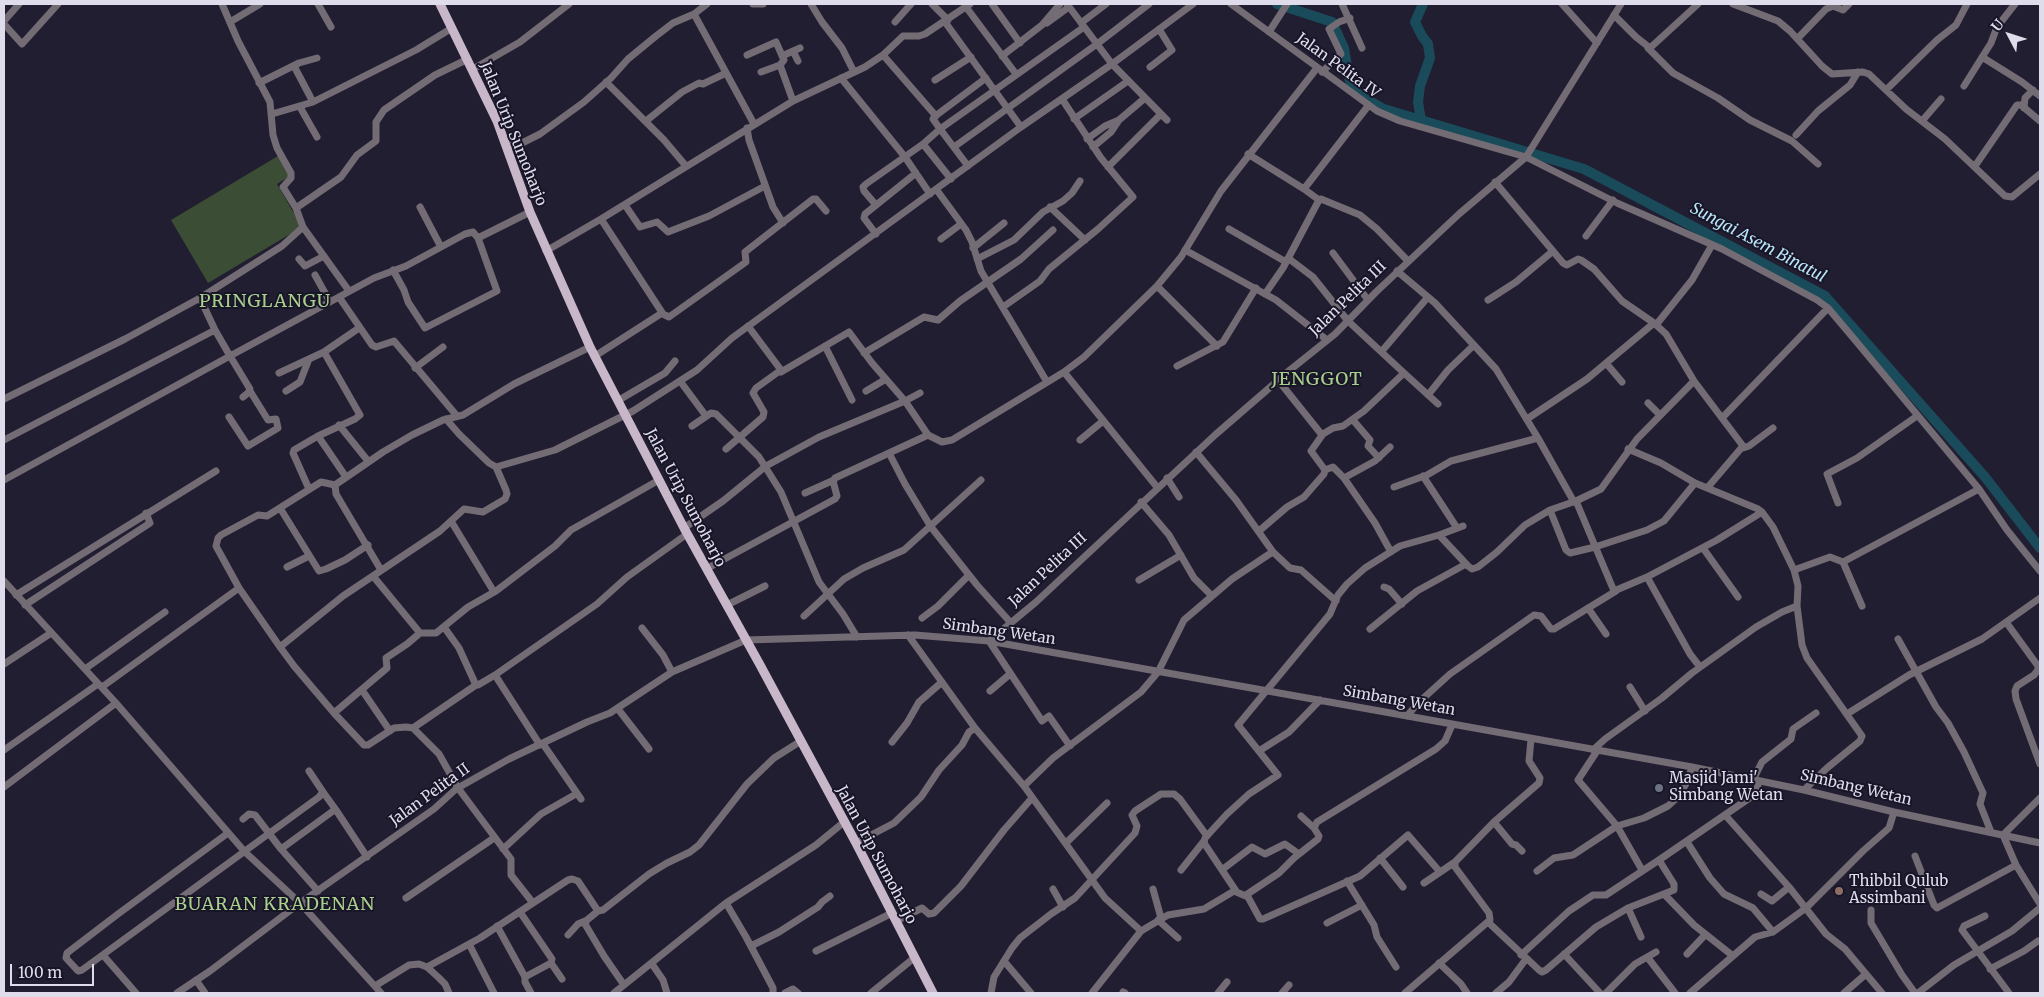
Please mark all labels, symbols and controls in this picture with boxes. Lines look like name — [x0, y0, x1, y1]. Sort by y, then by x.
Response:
north arrow — [1984, 10, 2034, 60]
text: U — [1987, 16, 2008, 35]
street label: Jalan Pelita IV — [1293, 30, 1383, 102]
street label: Jalan Urip Sumoharjo — [476, 59, 550, 209]
water label: Sungai Asem Binatul — [1687, 199, 1829, 287]
street label: Jalan Pelita III — [1306, 258, 1390, 340]
district label: PRINGLANGU — [198, 291, 332, 313]
district label: JENGGOT — [1270, 369, 1364, 391]
street label: Jalan Urip Sumoharjo — [641, 426, 729, 570]
street label: Jalan Pelita III — [1005, 529, 1091, 611]
street label: Simbang Wetan — [941, 615, 1057, 649]
street label: Simbang Wetan — [1341, 682, 1457, 720]
street label: Jalan Pelita II — [386, 760, 474, 830]
street label: Simbang Wetan — [1798, 766, 1914, 810]
place label: Masjid Jami' Simbang Wetan — [1669, 770, 1783, 805]
marker: Masjid Jami' Simbang Wetan — [1653, 782, 1665, 794]
street label: Jalan Urip Sumoharjo — [832, 783, 920, 927]
place label: Thibbil Qulub Assimbani — [1849, 873, 1948, 908]
marker: Thibbil Qulub Assimbani — [1833, 885, 1845, 897]
district label: BUARAN KRADENAN — [173, 894, 377, 916]
scale bar — [12, 954, 96, 986]
text: 100 m — [18, 963, 62, 982]

